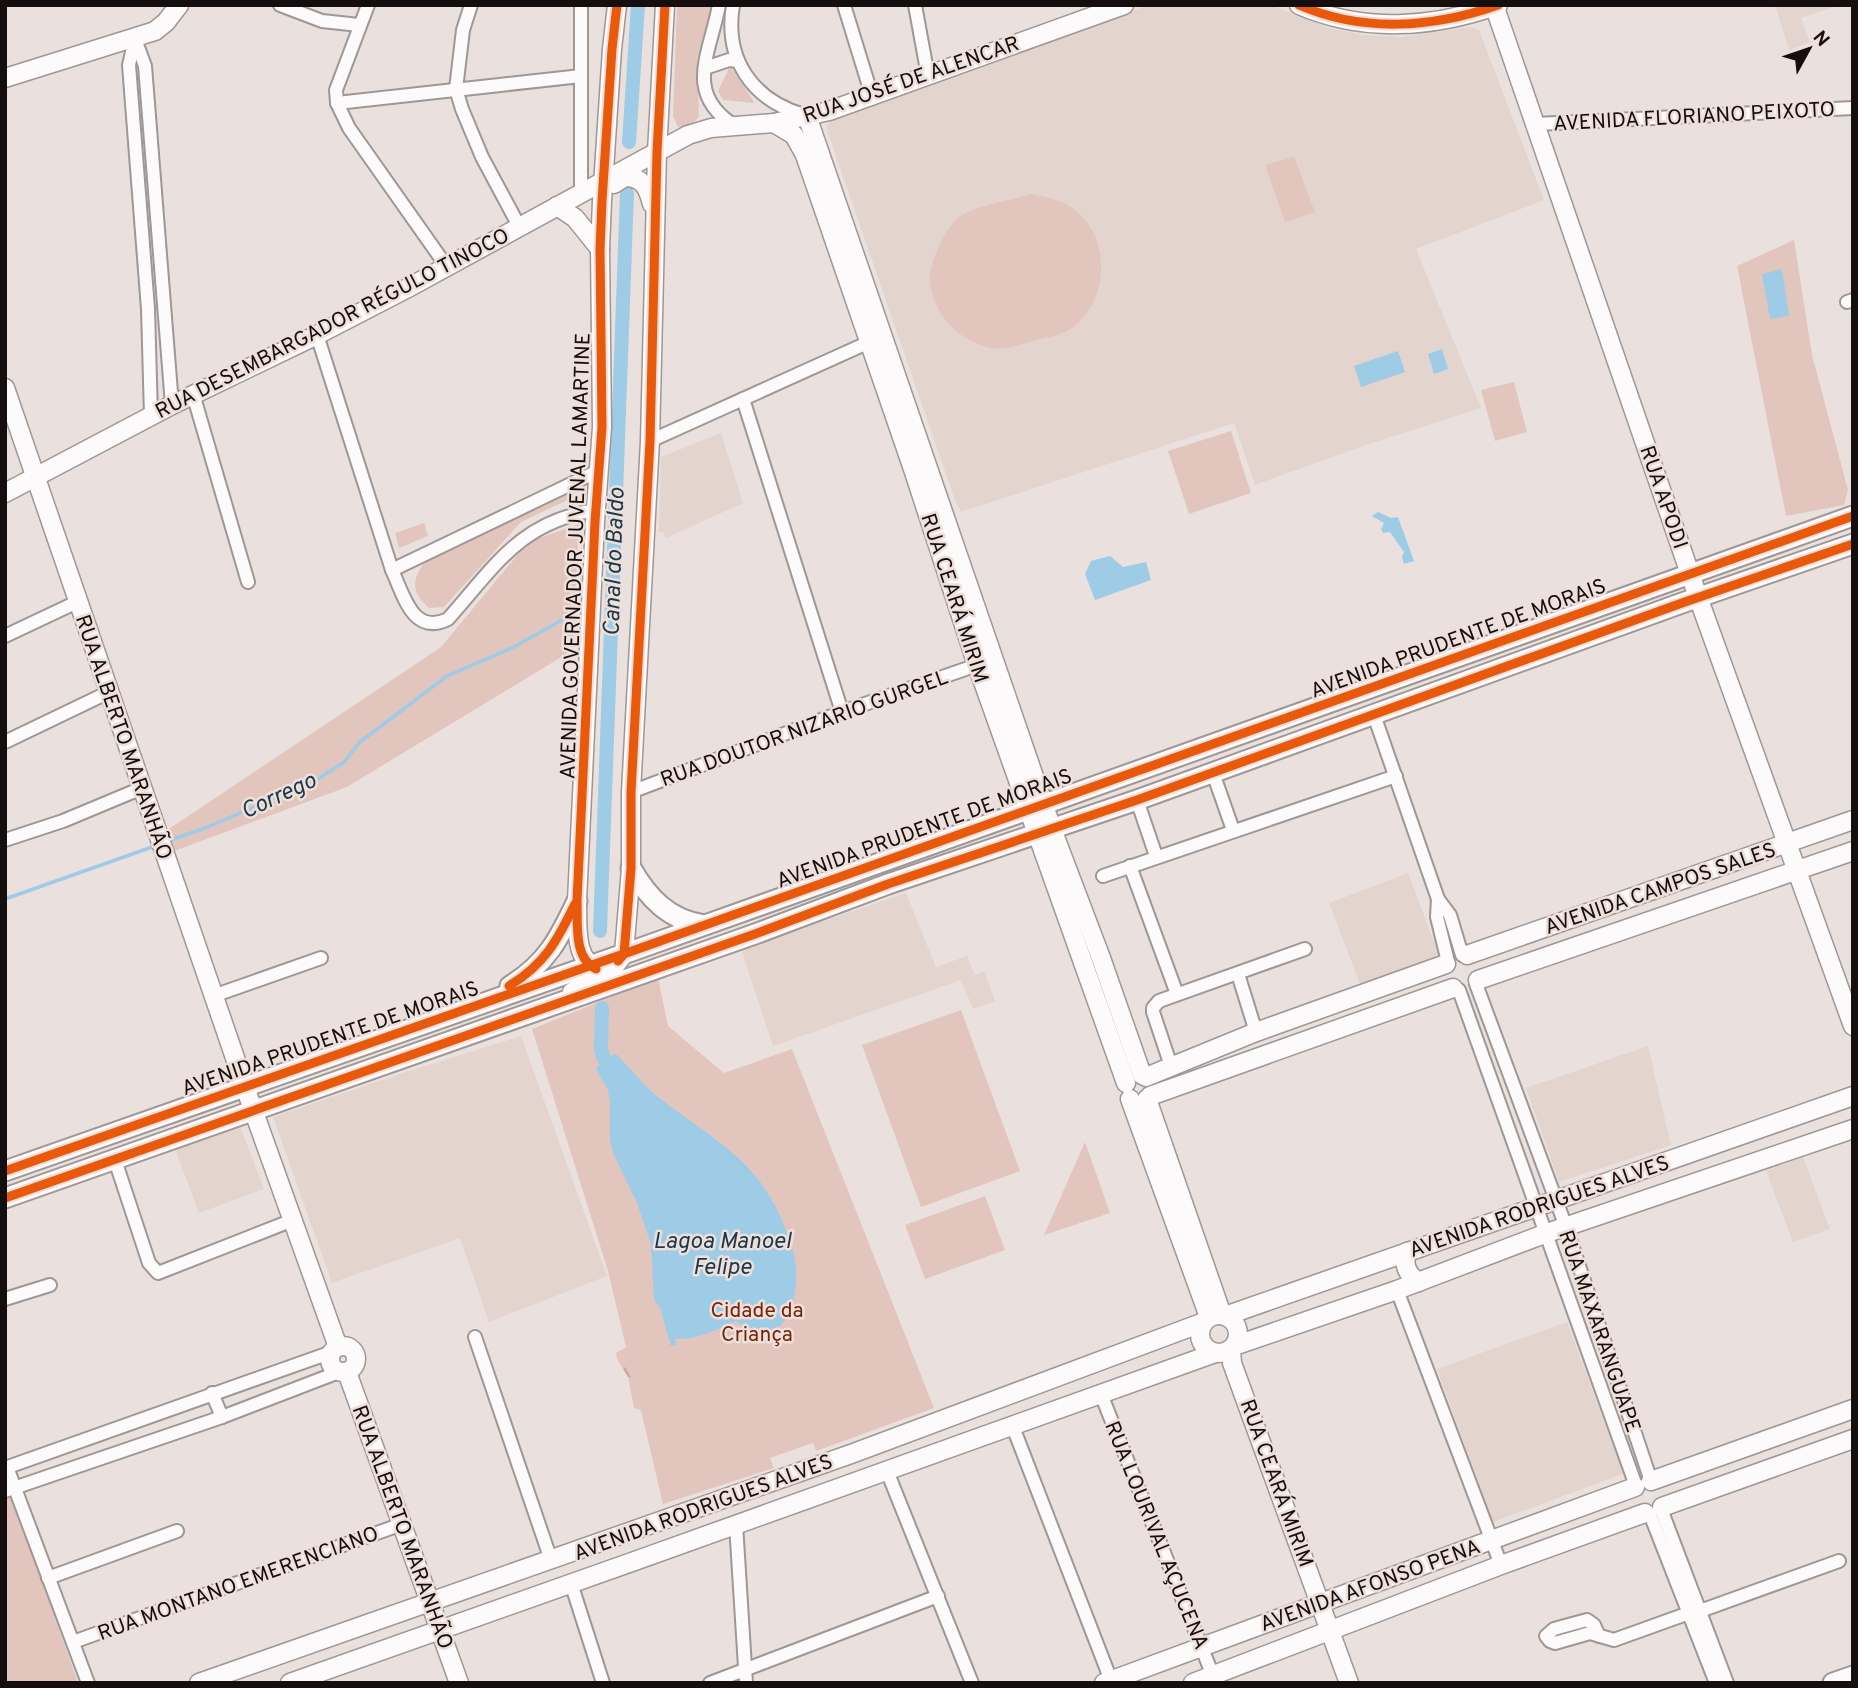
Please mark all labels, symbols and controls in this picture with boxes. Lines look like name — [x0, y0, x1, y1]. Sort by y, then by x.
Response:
north arrow — [1774, 14, 1844, 84]
text: N — [1807, 26, 1834, 52]
street label: RUA JOSÉ DE ALENCAR — [799, 30, 1023, 130]
street label: AVENIDA FLORIANO PEIXOTO — [1552, 97, 1836, 138]
street label: RUA DESEMBARGADOR RÉGULO TINOCO — [151, 222, 514, 426]
street label: AVENIDA GOVERNADOR JUVENAL LAMARTINE — [555, 332, 598, 780]
street label: RUA APODI — [1632, 442, 1693, 553]
water label: Canal do Baldo — [598, 487, 633, 637]
street label: RUA CEARÁ MIRIM — [913, 510, 995, 687]
street label: AVENIDA PRUDENTE DE MORAIS — [1307, 573, 1610, 706]
street label: RUA ALBERTO MARANHÃO — [68, 611, 177, 864]
street label: RUA DOUTOR NIZARIO GURGEL — [657, 665, 952, 794]
street label: AVENIDA PRUDENTE DE MORAIS — [773, 763, 1076, 896]
water label: Corrego — [237, 767, 322, 827]
street label: AVENIDA CAMPOS SALES — [1541, 837, 1780, 942]
street label: AVENIDA PRUDENTE DE MORAIS — [178, 976, 483, 1103]
street label: AVENIDA RODRIGUES ALVES — [1406, 1150, 1673, 1265]
street label: RUA MAXARANGUAPE — [1551, 1227, 1646, 1436]
water label: Lagoa Manoel Felipe — [653, 1228, 792, 1283]
park label: Cidade da Criança — [711, 1298, 803, 1349]
street label: RUA CEARÁ MIRIM — [1233, 1395, 1319, 1571]
street label: RUA ALBERTO MARANHÃO — [345, 1402, 458, 1653]
street label: RUA LOURIVAL AÇUCENA — [1097, 1417, 1214, 1654]
street label: AVENIDA RODRIGUES ALVES — [570, 1449, 837, 1568]
street label: RUA MONTANO EMERENCIANO — [94, 1521, 383, 1648]
street label: AVENIDA AFONSO PENA — [1257, 1534, 1484, 1639]

